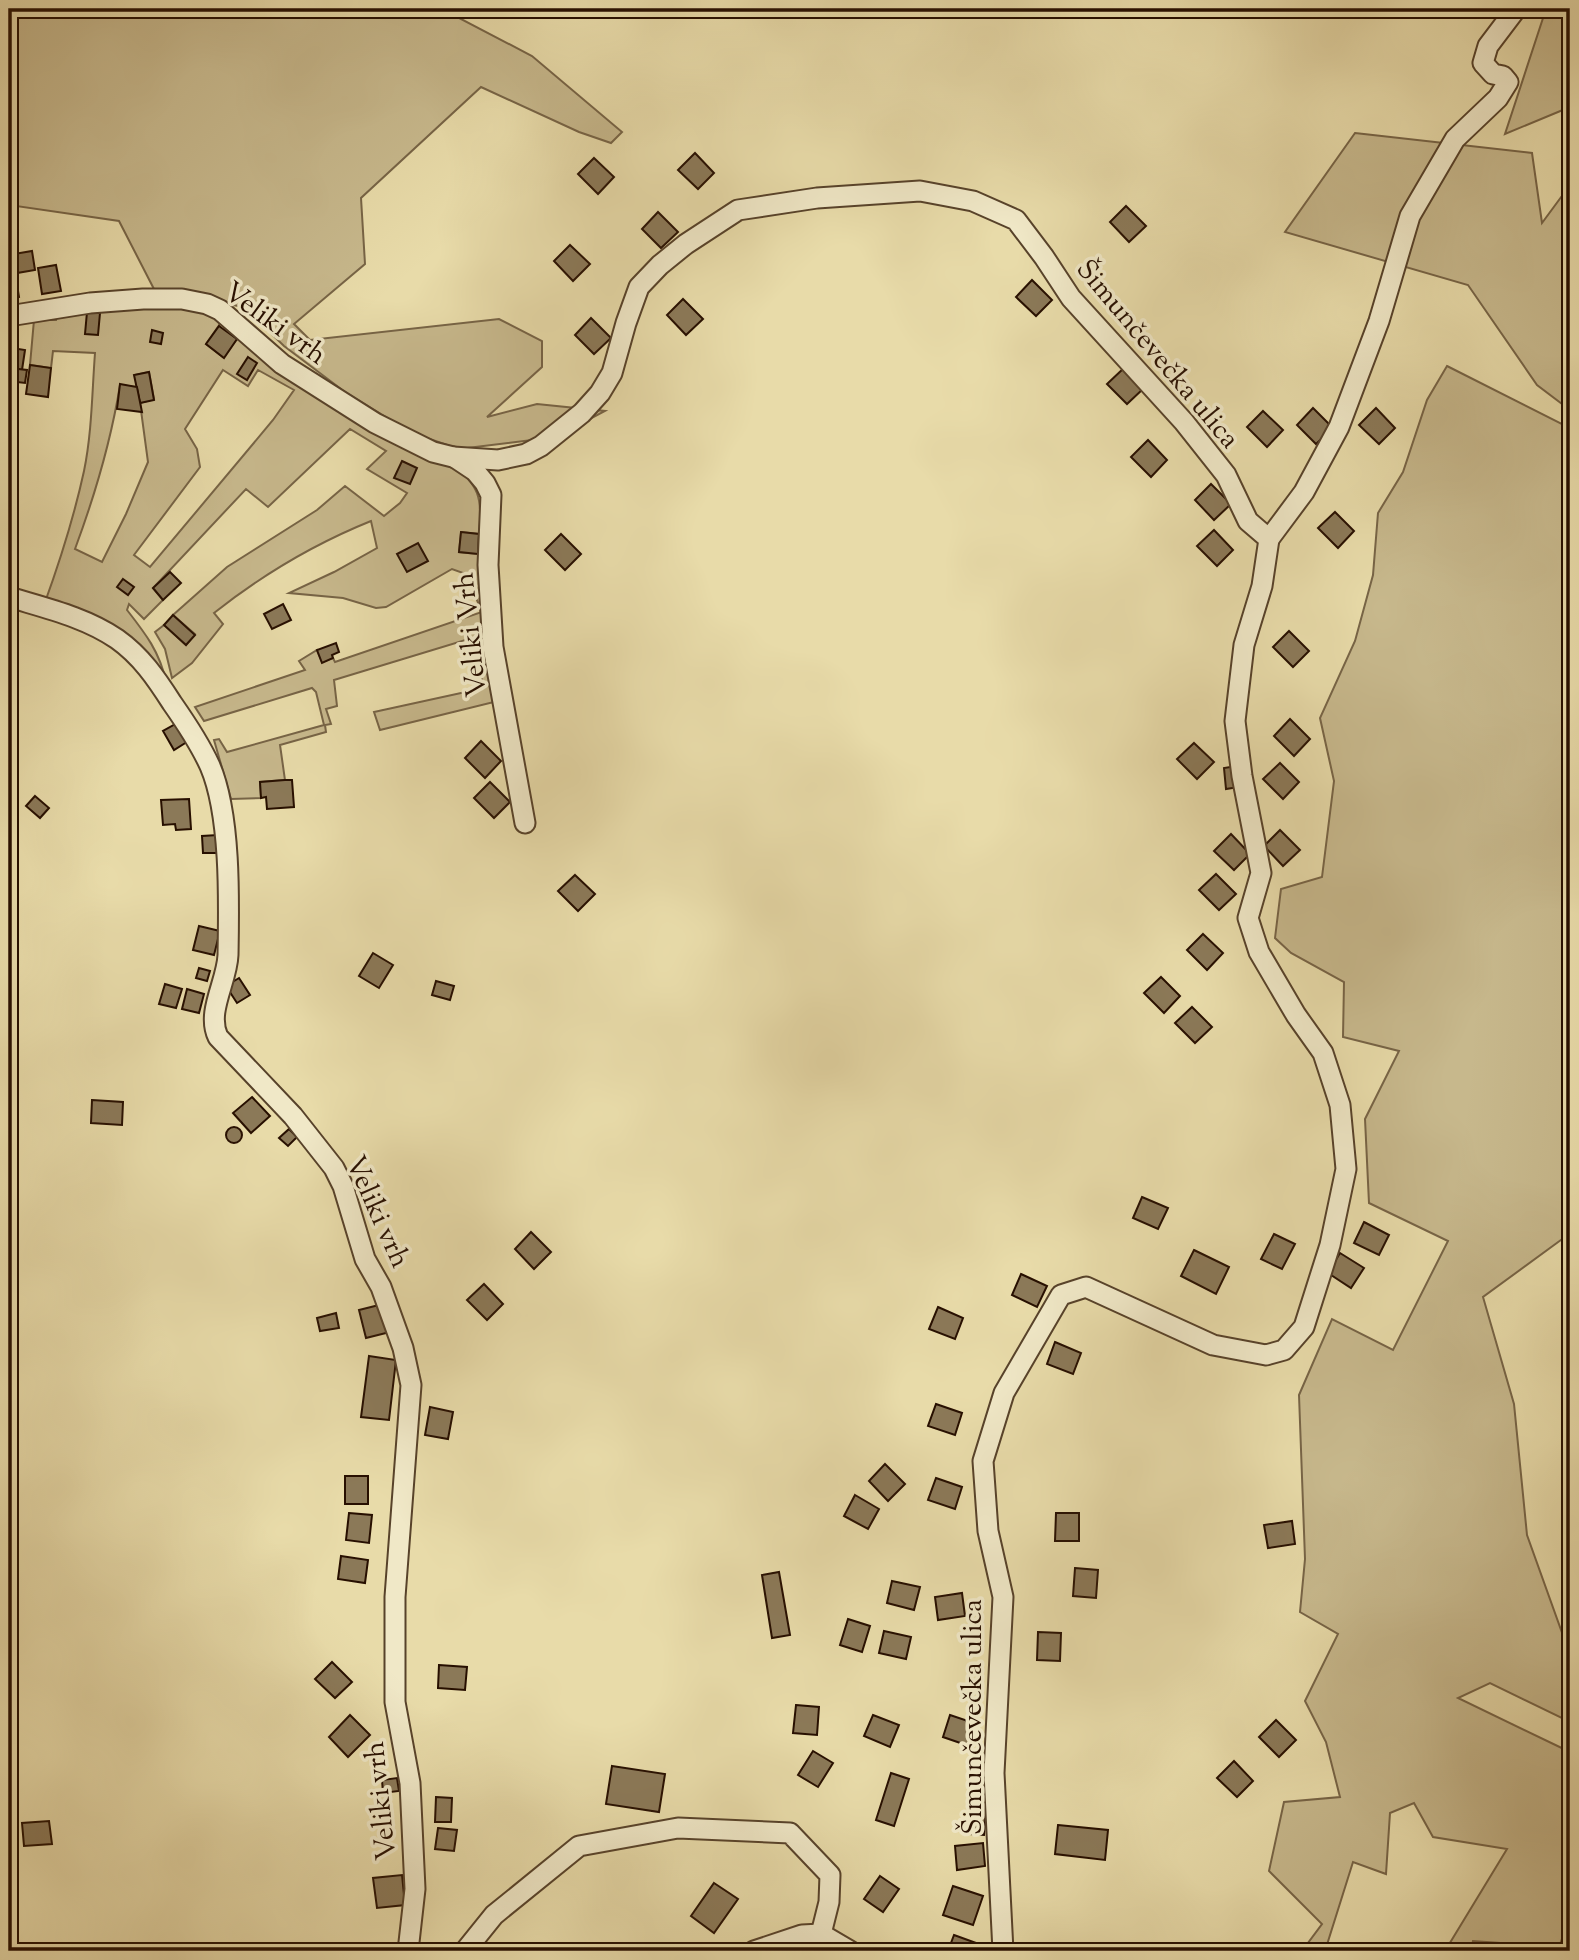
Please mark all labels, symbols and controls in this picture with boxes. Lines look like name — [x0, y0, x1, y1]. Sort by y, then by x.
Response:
street label: Šimunčevečka ulica — [1066, 252, 1248, 458]
street label: Veliki vrh — [214, 273, 334, 376]
street label: Veliki Vrh — [446, 570, 498, 699]
street label: Veliki vrh — [334, 1150, 419, 1275]
street label: Šimunčevečka ulica — [954, 1599, 994, 1835]
street label: Veliki vrh — [356, 1739, 408, 1862]

